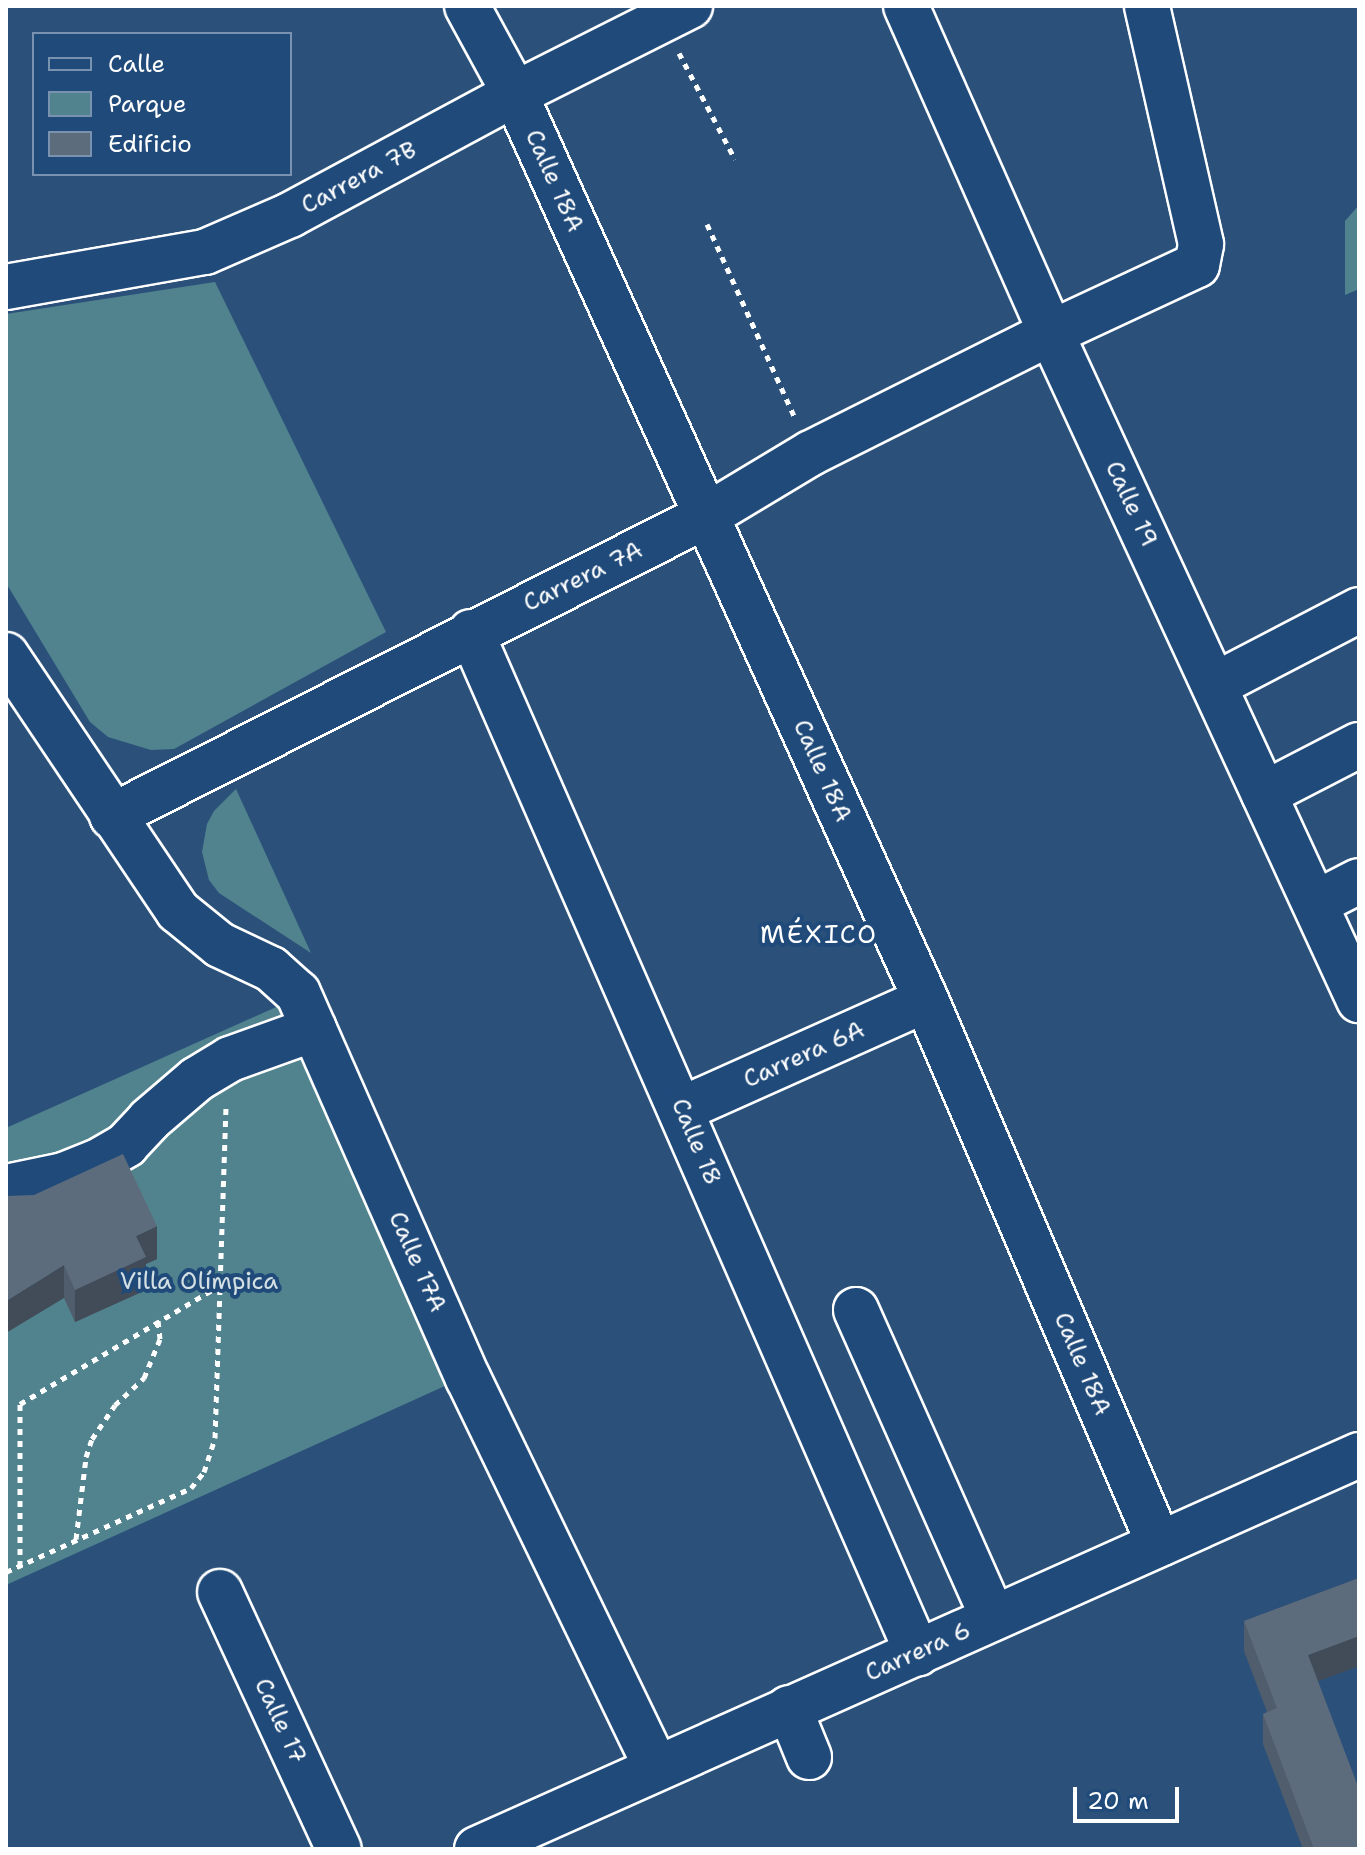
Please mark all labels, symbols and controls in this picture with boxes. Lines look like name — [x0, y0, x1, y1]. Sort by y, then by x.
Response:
legend — [32, 32, 292, 176]
text: Calle — [108, 48, 165, 80]
text: Parque — [108, 88, 187, 120]
street label: Calle 18A — [519, 125, 589, 237]
text: Edificio — [108, 128, 192, 160]
street label: Carrera 7B — [296, 136, 422, 220]
street label: Calle 19 — [1099, 457, 1163, 551]
street label: Carrera 7A — [519, 536, 647, 618]
street label: Calle 18A — [787, 715, 857, 827]
district label: MÉXICO — [760, 918, 878, 950]
street label: Carrera 6A — [739, 1016, 869, 1094]
street label: Calle 18 — [665, 1094, 727, 1190]
street label: Calle 17A — [382, 1207, 452, 1317]
park label: Villa Olímpica — [120, 1268, 278, 1296]
street label: Calle 18A — [1047, 1308, 1117, 1420]
street label: Carrera 6 — [861, 1616, 975, 1688]
street label: Calle 17 — [248, 1674, 312, 1768]
scale bar — [1077, 1771, 1183, 1821]
text: 20 m — [1087, 1785, 1149, 1817]

